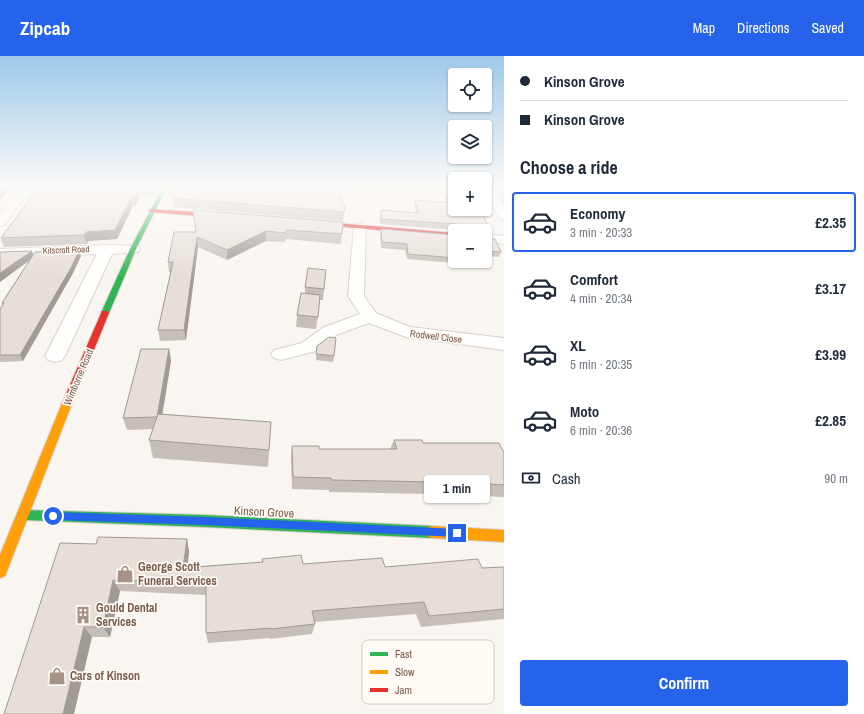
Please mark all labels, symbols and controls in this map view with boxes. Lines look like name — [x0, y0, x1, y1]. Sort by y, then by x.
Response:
text: Zipcab — [20, 15, 70, 41]
text: Map — [693, 19, 715, 37]
text: Directions — [737, 19, 789, 37]
text: Saved — [811, 19, 844, 37]
map controls — [448, 68, 492, 268]
button: locate — [448, 68, 492, 112]
text: Kinson Grove — [544, 71, 625, 92]
text: Kinson Grove — [544, 109, 625, 130]
button: layers — [448, 120, 492, 164]
text: Choose a ride — [520, 155, 618, 180]
button: + — [448, 172, 492, 216]
text: Economy — [570, 203, 625, 224]
icon: car — [522, 204, 558, 240]
text: £2.35 — [815, 212, 846, 233]
button: − — [448, 224, 492, 268]
text: 3 min · 20:33 — [570, 224, 632, 241]
street label: Kitscroft Road — [42, 243, 90, 257]
text: Comfort — [570, 269, 618, 290]
icon: car — [522, 270, 558, 306]
text: £3.17 — [815, 278, 846, 299]
text: 4 min · 20:34 — [570, 290, 632, 307]
street label: Rodwell Close — [409, 327, 463, 346]
text: XL — [570, 335, 586, 356]
icon: car — [522, 336, 558, 372]
text: £3.99 — [815, 344, 846, 365]
street label: Wimborne Road — [61, 347, 96, 407]
text: 5 min · 20:35 — [570, 356, 632, 373]
text: Moto — [570, 401, 599, 422]
icon: car — [522, 402, 558, 438]
text: £2.85 — [815, 410, 846, 431]
text: 6 min · 20:36 — [570, 422, 632, 439]
icon: cash — [520, 467, 542, 489]
text: Cash — [552, 468, 581, 489]
text: 90 m — [824, 470, 848, 487]
callout: 1 min — [424, 475, 490, 503]
text: 1 min — [443, 480, 471, 497]
street label: Kinson Grove — [234, 502, 294, 522]
route start — [44, 507, 62, 525]
route end — [448, 524, 466, 542]
place label: George Scott Funeral Services — [138, 559, 217, 589]
shop icon: George Scott Funeral Services — [115, 564, 135, 584]
place label: Gould Dental Services — [96, 600, 158, 630]
building icon: Gould Dental Services — [73, 605, 93, 625]
legend — [362, 640, 494, 704]
text: Fast — [395, 647, 413, 661]
button: Confirm — [520, 660, 848, 706]
text: Slow — [395, 665, 415, 679]
shop icon: Cars of Kinson — [47, 666, 67, 686]
place label: Cars of Kinson — [70, 668, 140, 684]
text: Jam — [395, 683, 412, 697]

